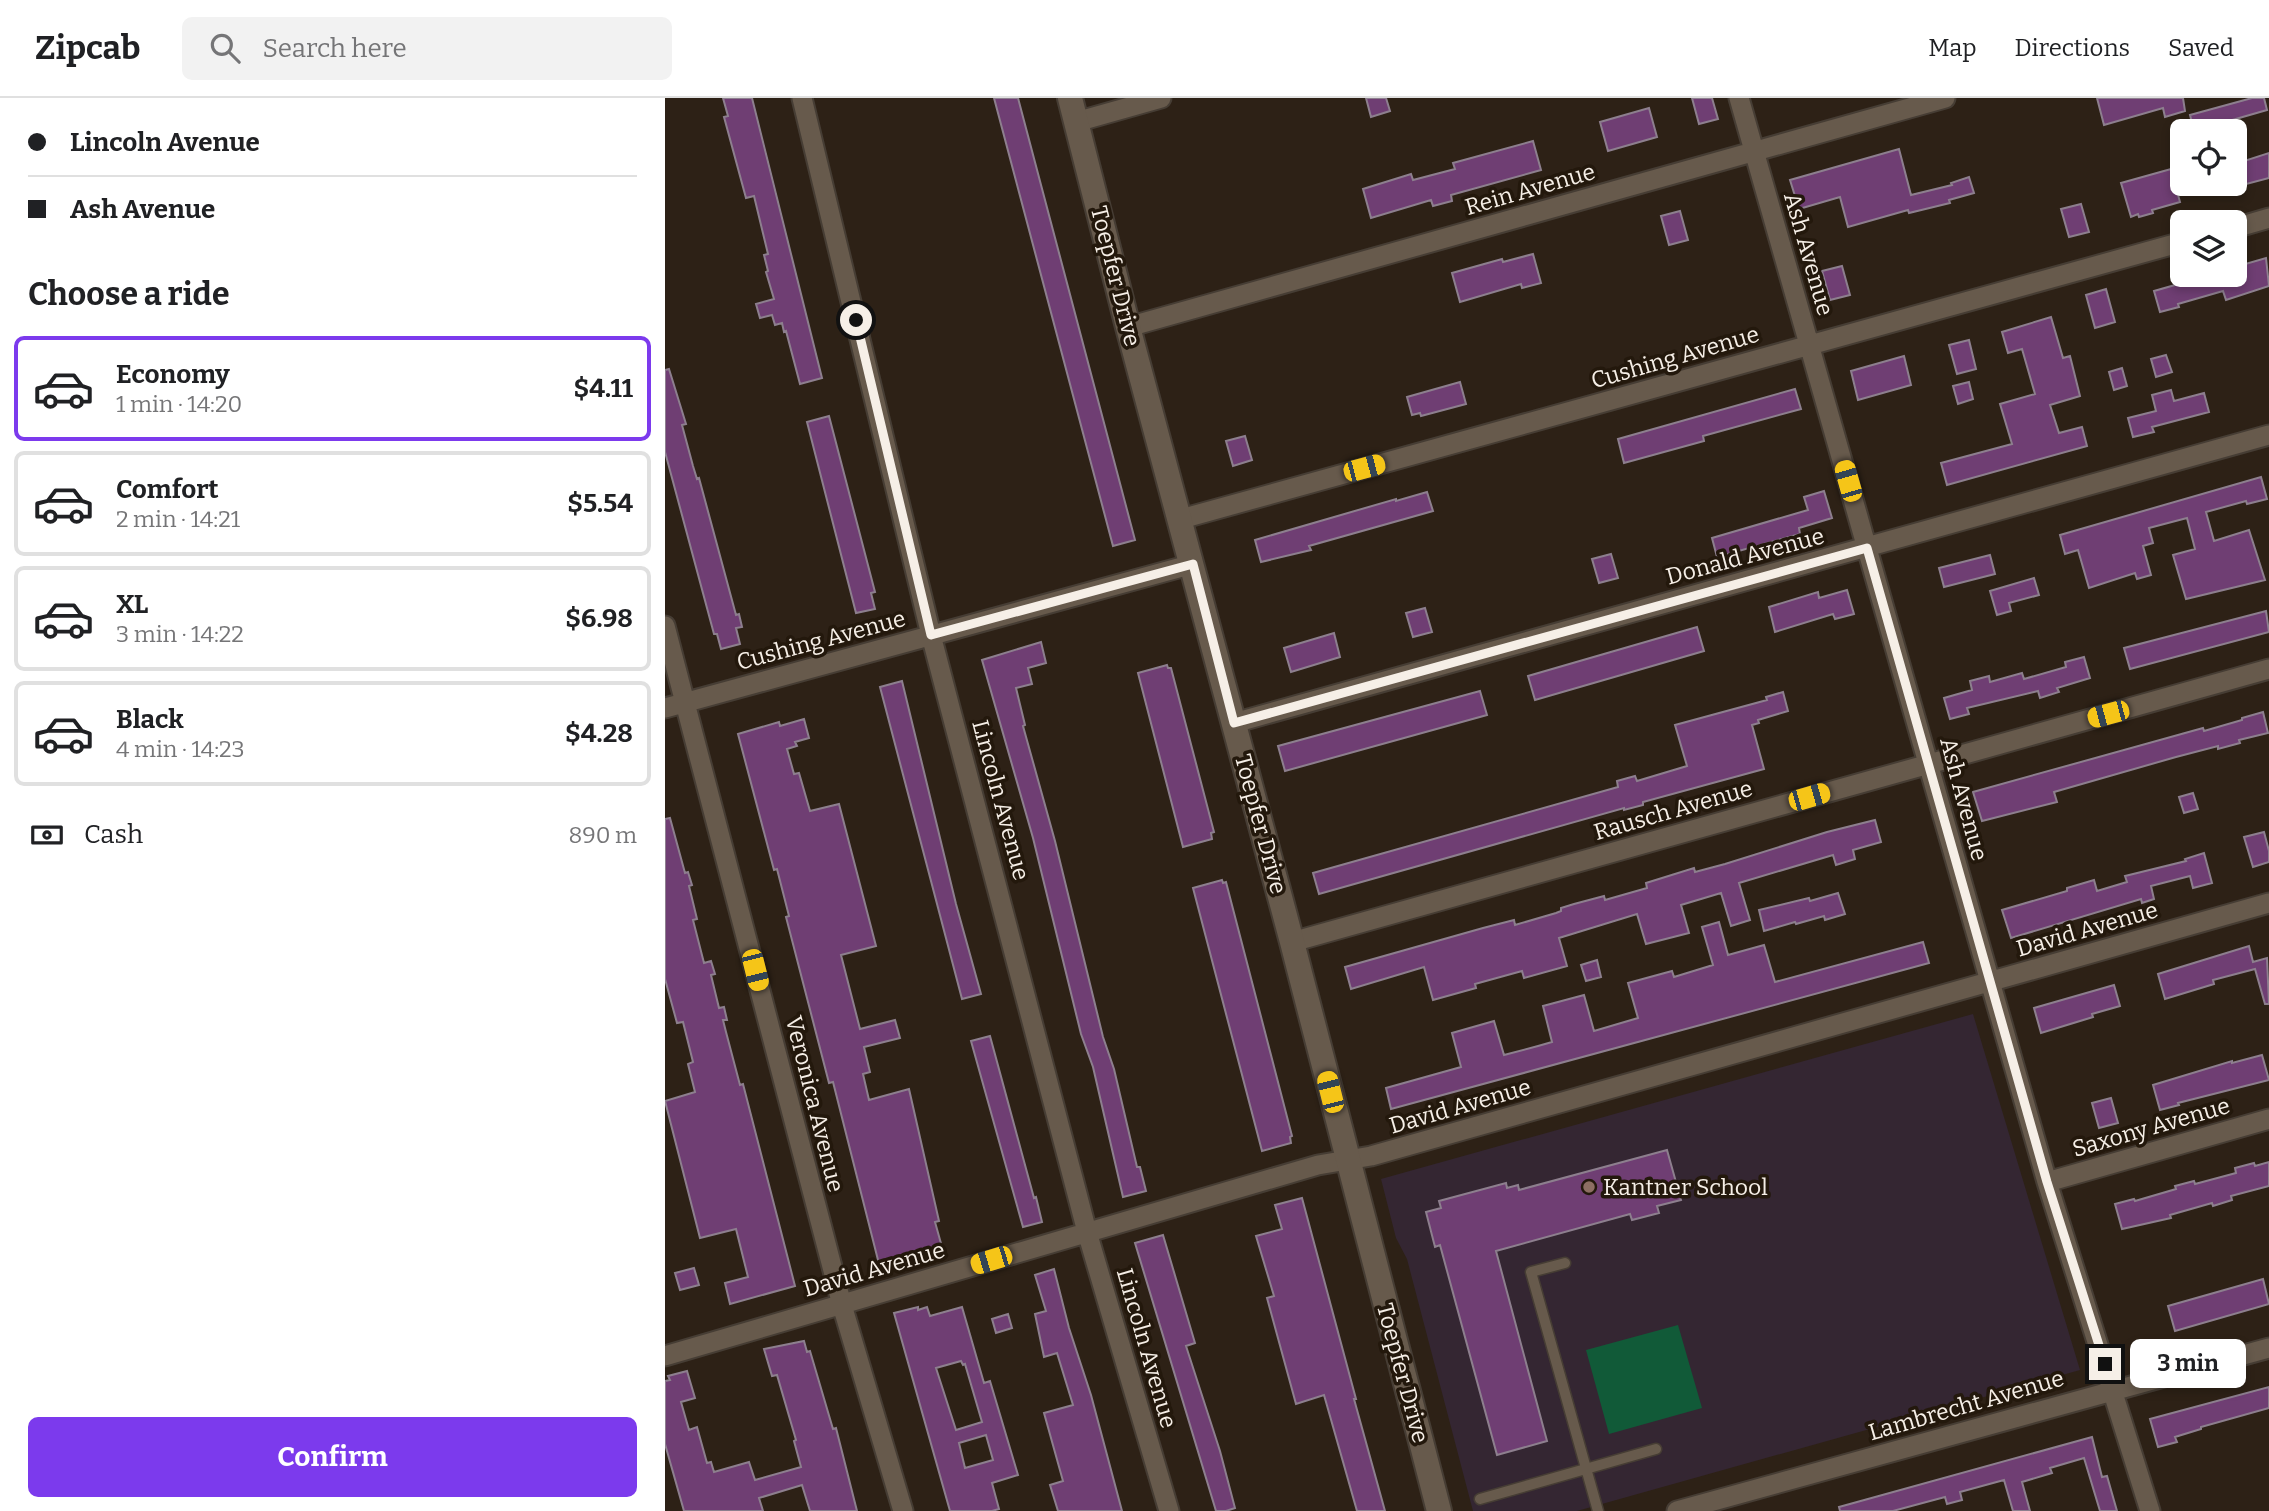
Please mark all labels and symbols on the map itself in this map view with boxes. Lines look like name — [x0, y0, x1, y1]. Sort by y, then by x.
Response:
street label: Rein Avenue — [1462, 157, 1598, 221]
street label: Ash Avenue — [1778, 189, 1840, 319]
street label: Toepfer Drive — [1085, 203, 1147, 349]
route start — [840, 304, 872, 336]
street label: Cushing Avenue — [1588, 320, 1762, 394]
car — [1341, 452, 1388, 484]
car — [1833, 458, 1864, 504]
street label: Donald Avenue — [1663, 521, 1827, 591]
street label: Cushing Avenue — [734, 604, 908, 676]
car — [2085, 698, 2132, 730]
street label: Lincoln Avenue — [966, 717, 1036, 883]
street label: Ash Avenue — [1934, 734, 1994, 864]
street label: Toepfer Drive — [1229, 751, 1293, 897]
street label: Rausch Avenue — [1590, 774, 1756, 846]
car — [1786, 781, 1833, 813]
street label: David Avenue — [2013, 895, 2161, 963]
car — [740, 947, 771, 993]
street label: Veronica Avenue — [780, 1013, 850, 1195]
car — [1315, 1069, 1346, 1115]
street label: David Avenue — [1386, 1072, 1534, 1140]
street label: Saxony Avenue — [2069, 1091, 2233, 1163]
place label: Kantner School — [1603, 1173, 1768, 1201]
marker: Kantner School — [1581, 1179, 1597, 1195]
street label: David Avenue — [800, 1235, 948, 1303]
car — [968, 1244, 1015, 1276]
street label: Lincoln Avenue — [1111, 1265, 1183, 1431]
street label: Toepfer Drive — [1371, 1300, 1435, 1446]
callout: 3 min — [2129, 1340, 2245, 1388]
route end — [2089, 1348, 2121, 1380]
street label: Lambrecht Avenue — [1865, 1364, 2067, 1446]

